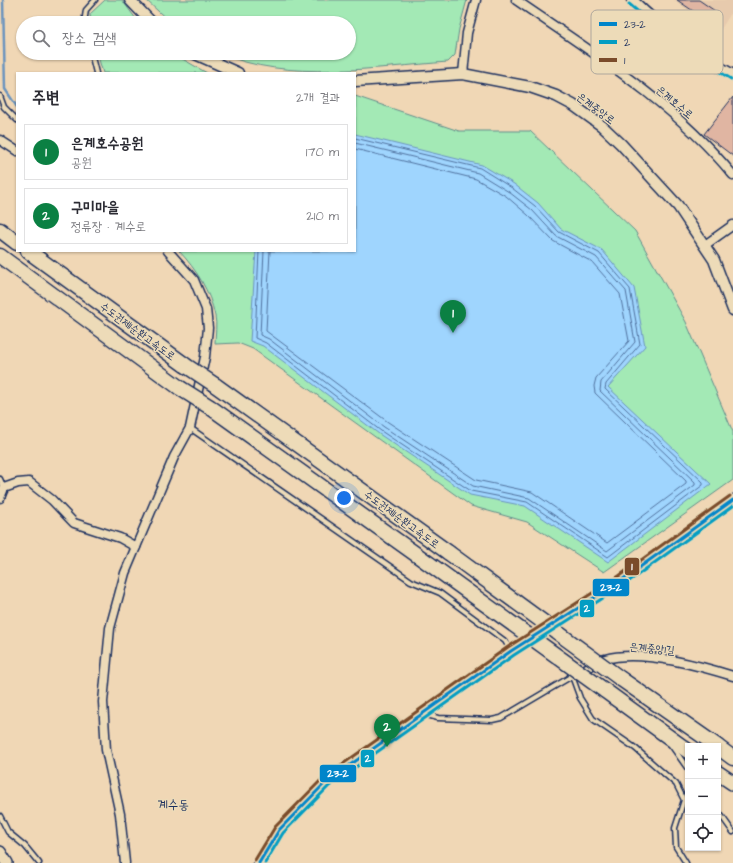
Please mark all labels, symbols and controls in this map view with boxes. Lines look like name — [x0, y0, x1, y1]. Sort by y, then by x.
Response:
legend — [591, 10, 723, 74]
search box — [16, 16, 356, 60]
text: 23-2 — [624, 17, 646, 32]
icon: search — [30, 27, 52, 49]
text: 장소 검색 — [62, 28, 116, 49]
text: 2 — [624, 35, 631, 50]
text: 1 — [624, 53, 626, 68]
street label: 은계호수로 — [653, 82, 697, 122]
text: 주변 — [32, 86, 59, 110]
text: 2개 결과 — [296, 89, 340, 107]
street label: 은계중앙로 — [574, 89, 618, 128]
text: 은계호수공원 — [71, 133, 143, 154]
text: 1 — [45, 143, 47, 161]
text: 170 m — [306, 143, 339, 161]
text: 공원 — [71, 154, 92, 172]
text: 구미마을 — [71, 197, 119, 218]
text: 2 — [42, 207, 50, 225]
text: 210 m — [306, 207, 339, 225]
text: 정류장 · 계수로 — [71, 218, 146, 236]
street label: 수도권제1순환고속도로 — [97, 299, 179, 364]
pin: 1 — [440, 300, 466, 333]
street label: 수도권제1순환고속도로 — [361, 487, 443, 552]
your location — [334, 488, 354, 508]
line badge: 1 — [624, 557, 640, 576]
text: 1 — [631, 559, 633, 574]
line badge: 23-2 — [592, 578, 630, 597]
text: 23-2 — [599, 580, 623, 595]
line badge: 2 — [579, 599, 595, 618]
text: 2 — [583, 601, 591, 616]
street label: 은계중앙1길 — [629, 639, 676, 658]
pin: 2 — [374, 714, 400, 747]
map controls — [685, 743, 721, 851]
button: + — [685, 743, 721, 779]
line badge: 2 — [360, 749, 375, 768]
text: 2 — [364, 751, 372, 766]
line badge: 23-2 — [319, 764, 357, 783]
text: 23-2 — [326, 766, 350, 781]
button: − — [685, 779, 721, 815]
district label: 계수동 — [157, 796, 189, 814]
button: locate — [685, 815, 721, 851]

